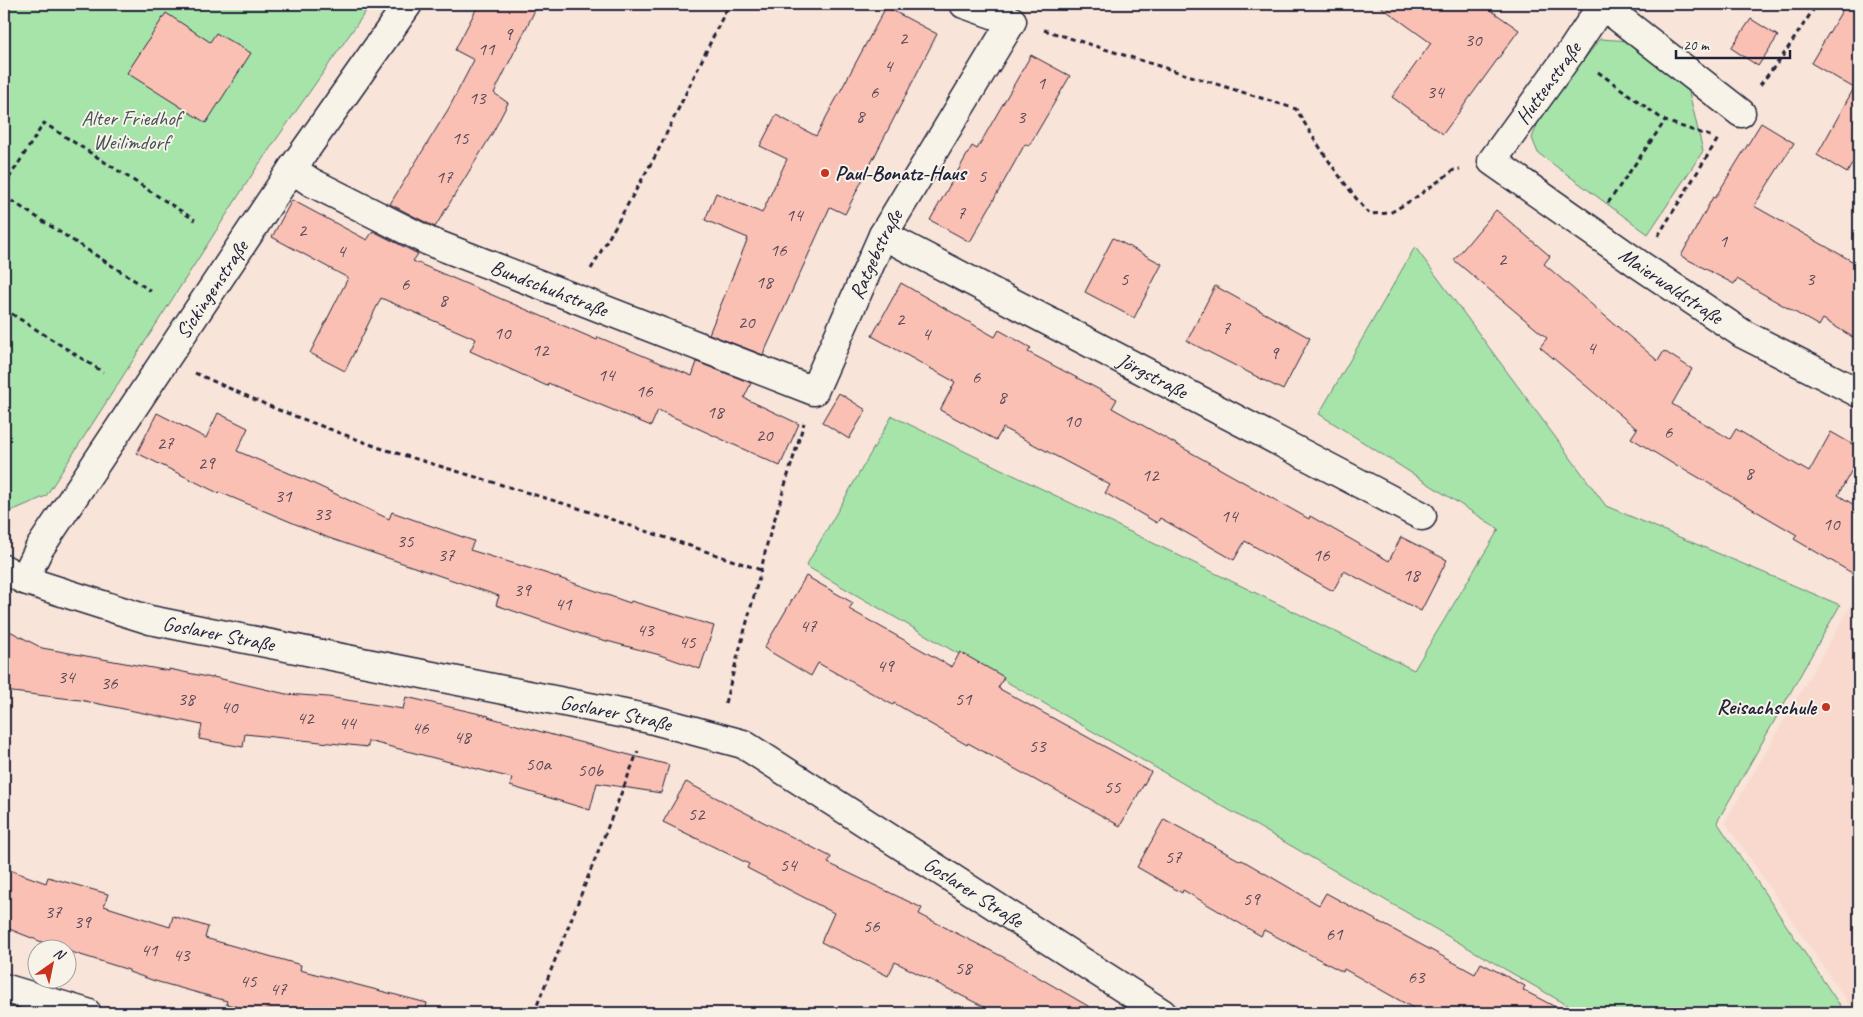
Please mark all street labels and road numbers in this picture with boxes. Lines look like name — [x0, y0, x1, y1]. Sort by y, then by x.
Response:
street label: Huttenstraße — [1509, 35, 1588, 129]
street label: Ratgebstraße — [843, 203, 909, 303]
street label: Sickingenstraße — [170, 234, 255, 344]
street label: Maierwaldstraße — [1614, 241, 1730, 331]
street label: Bundschuhstraße — [487, 254, 613, 323]
street label: Jörgstraße — [1112, 346, 1194, 405]
street label: Goslarer Straße — [161, 610, 279, 658]
street label: Goslarer Straße — [558, 689, 676, 738]
street label: Goslarer Straße — [919, 851, 1030, 935]

